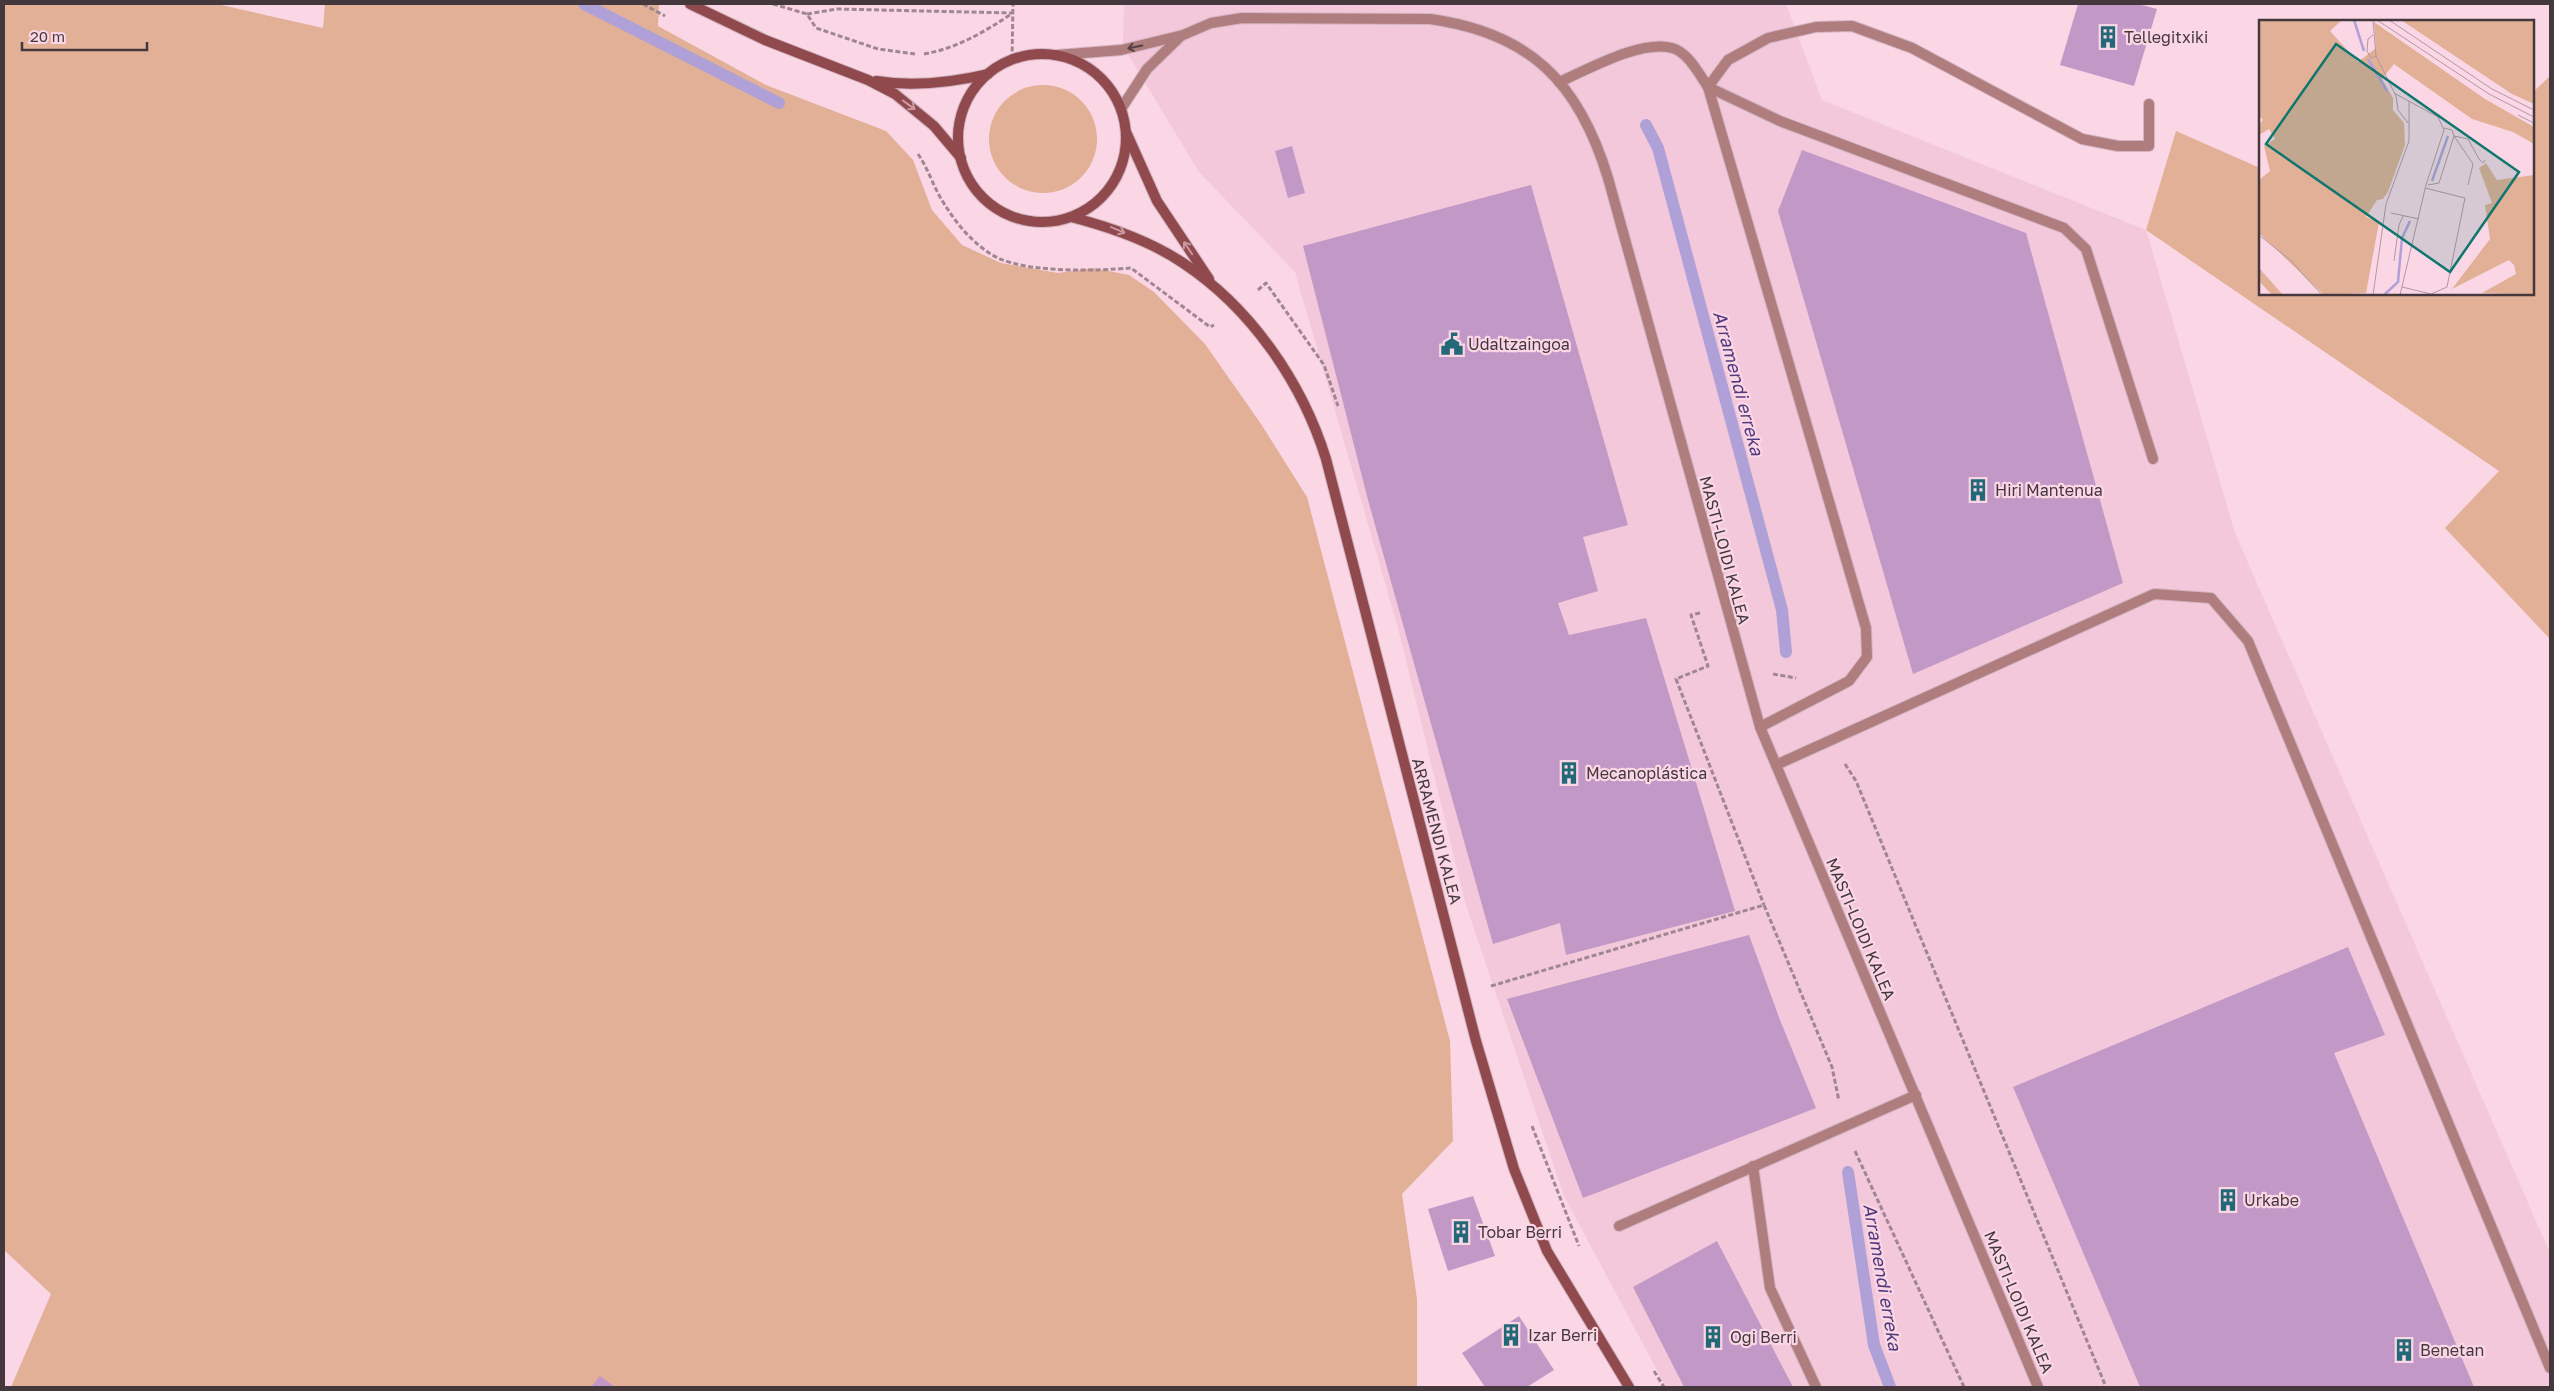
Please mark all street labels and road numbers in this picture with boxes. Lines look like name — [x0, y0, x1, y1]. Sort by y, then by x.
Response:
street label: MASTI-LOIDI KALEA — [1696, 474, 1754, 627]
street label: ARRAMENDI KALEA — [1408, 756, 1466, 907]
street label: MASTI-LOIDI KALEA — [1822, 855, 1900, 1003]
street label: MASTI-LOIDI KALEA — [1980, 1228, 2058, 1376]

